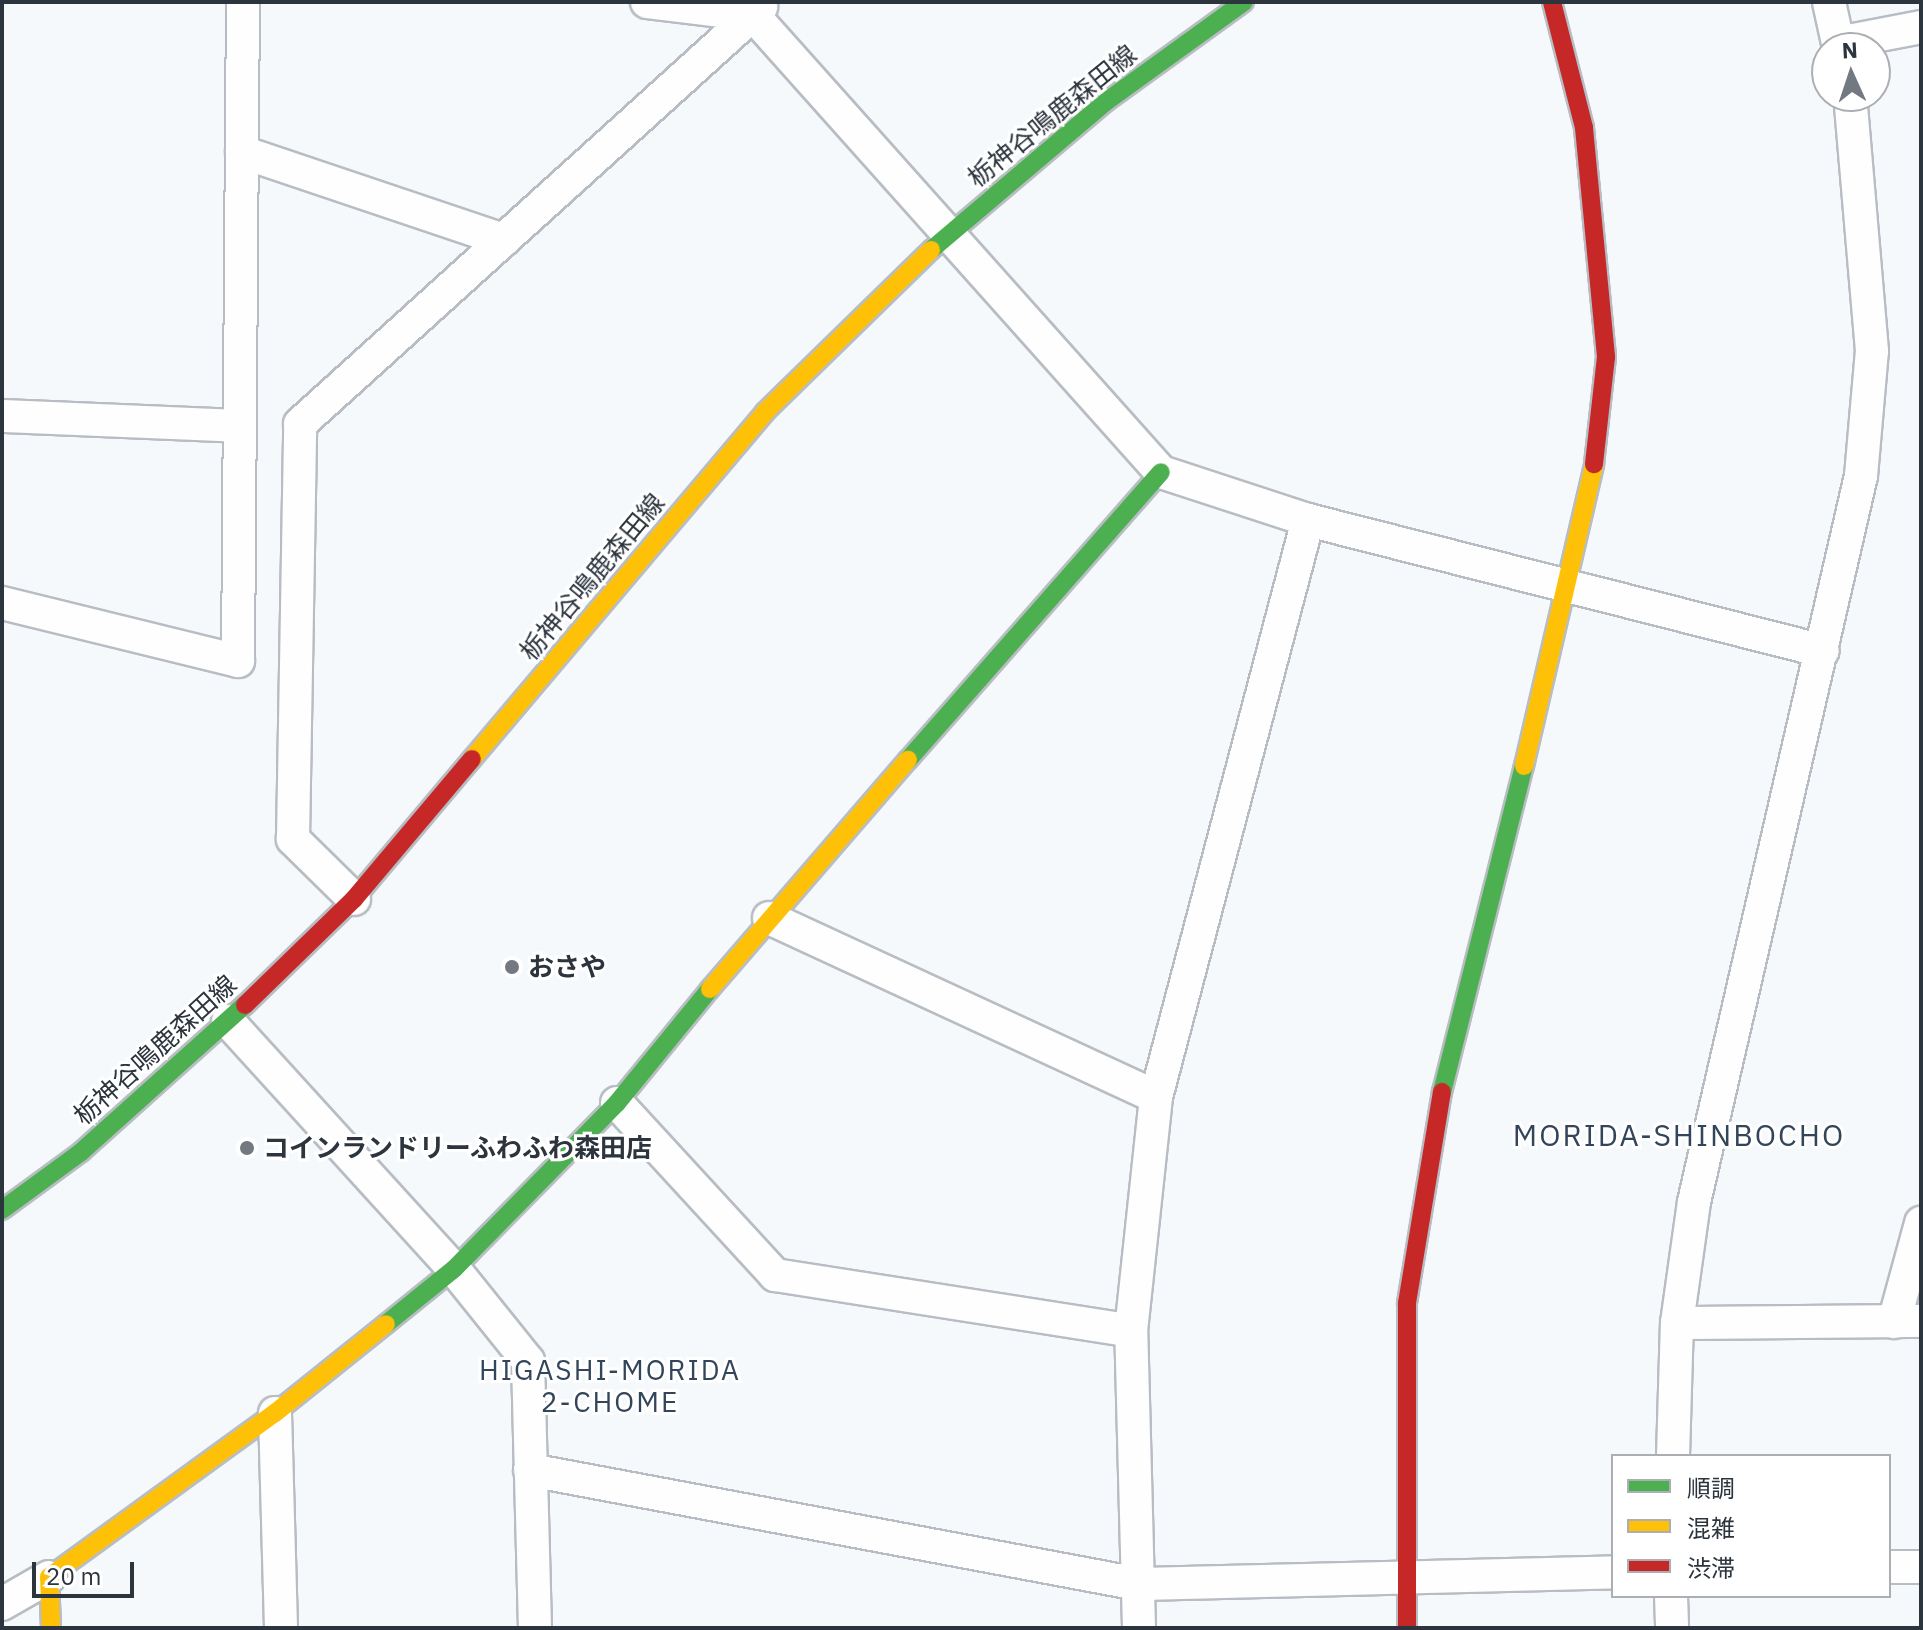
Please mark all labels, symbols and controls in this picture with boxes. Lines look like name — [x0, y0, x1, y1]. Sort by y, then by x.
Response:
north arrow — [1811, 32, 1891, 112]
text: N — [1841, 35, 1859, 64]
street label: 栃神谷鳴鹿森田線 — [961, 38, 1143, 194]
street label: 栃神谷鳴鹿森田線 — [513, 487, 671, 667]
place label: おさや — [528, 951, 606, 983]
marker: おさや — [503, 958, 521, 976]
street label: 栃神谷鳴鹿森田線 — [67, 969, 243, 1131]
district label: MORIDA-SHINBOCHO — [1513, 1117, 1845, 1153]
place label: コインランドリーふわふわ森田店 — [263, 1132, 653, 1164]
marker: コインランドリーふわふわ森田店 — [238, 1139, 256, 1157]
district label: HIGASHI-MORIDA 2-CHOME — [479, 1353, 741, 1419]
legend — [1611, 1454, 1891, 1598]
text: 順調 — [1687, 1472, 1735, 1504]
text: 混雑 — [1687, 1512, 1735, 1544]
scale bar — [36, 1546, 138, 1596]
text: 渋滞 — [1687, 1552, 1735, 1584]
text: 20 m — [46, 1560, 101, 1592]

